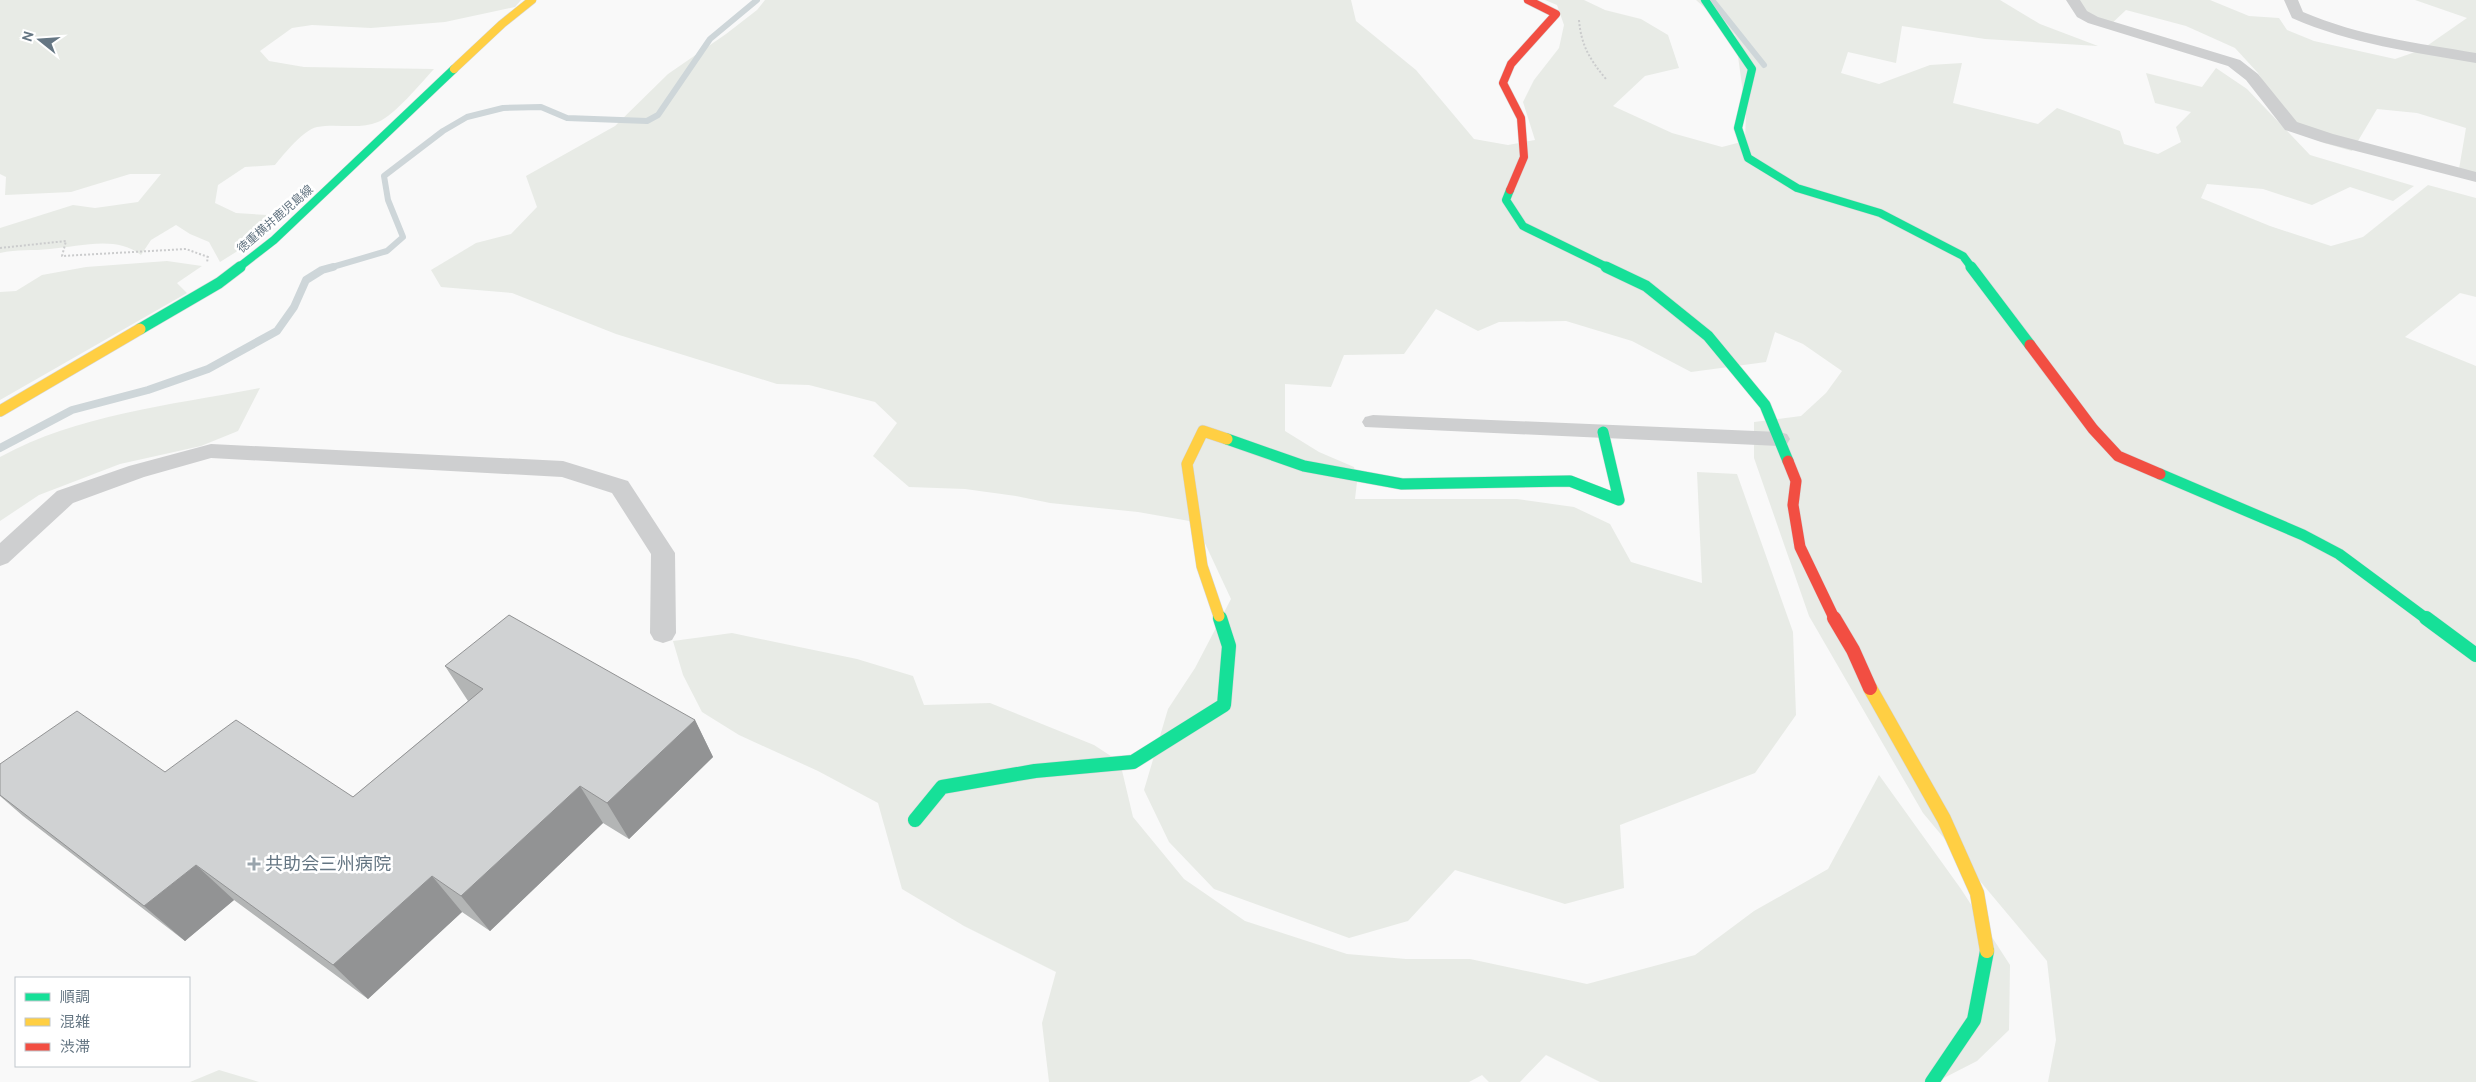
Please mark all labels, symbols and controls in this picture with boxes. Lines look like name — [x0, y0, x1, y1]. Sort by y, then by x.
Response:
north arrow — [15, 15, 65, 65]
text: N — [18, 29, 38, 44]
street label: 徳重横井鹿児島線 — [234, 181, 316, 256]
place label: 共助会三州病院 — [265, 853, 391, 875]
marker: 共助会三州病院 — [247, 857, 261, 871]
legend — [15, 977, 190, 1067]
text: 順調 — [60, 988, 90, 1006]
text: 混雑 — [60, 1013, 90, 1031]
text: 渋滞 — [60, 1038, 90, 1056]

